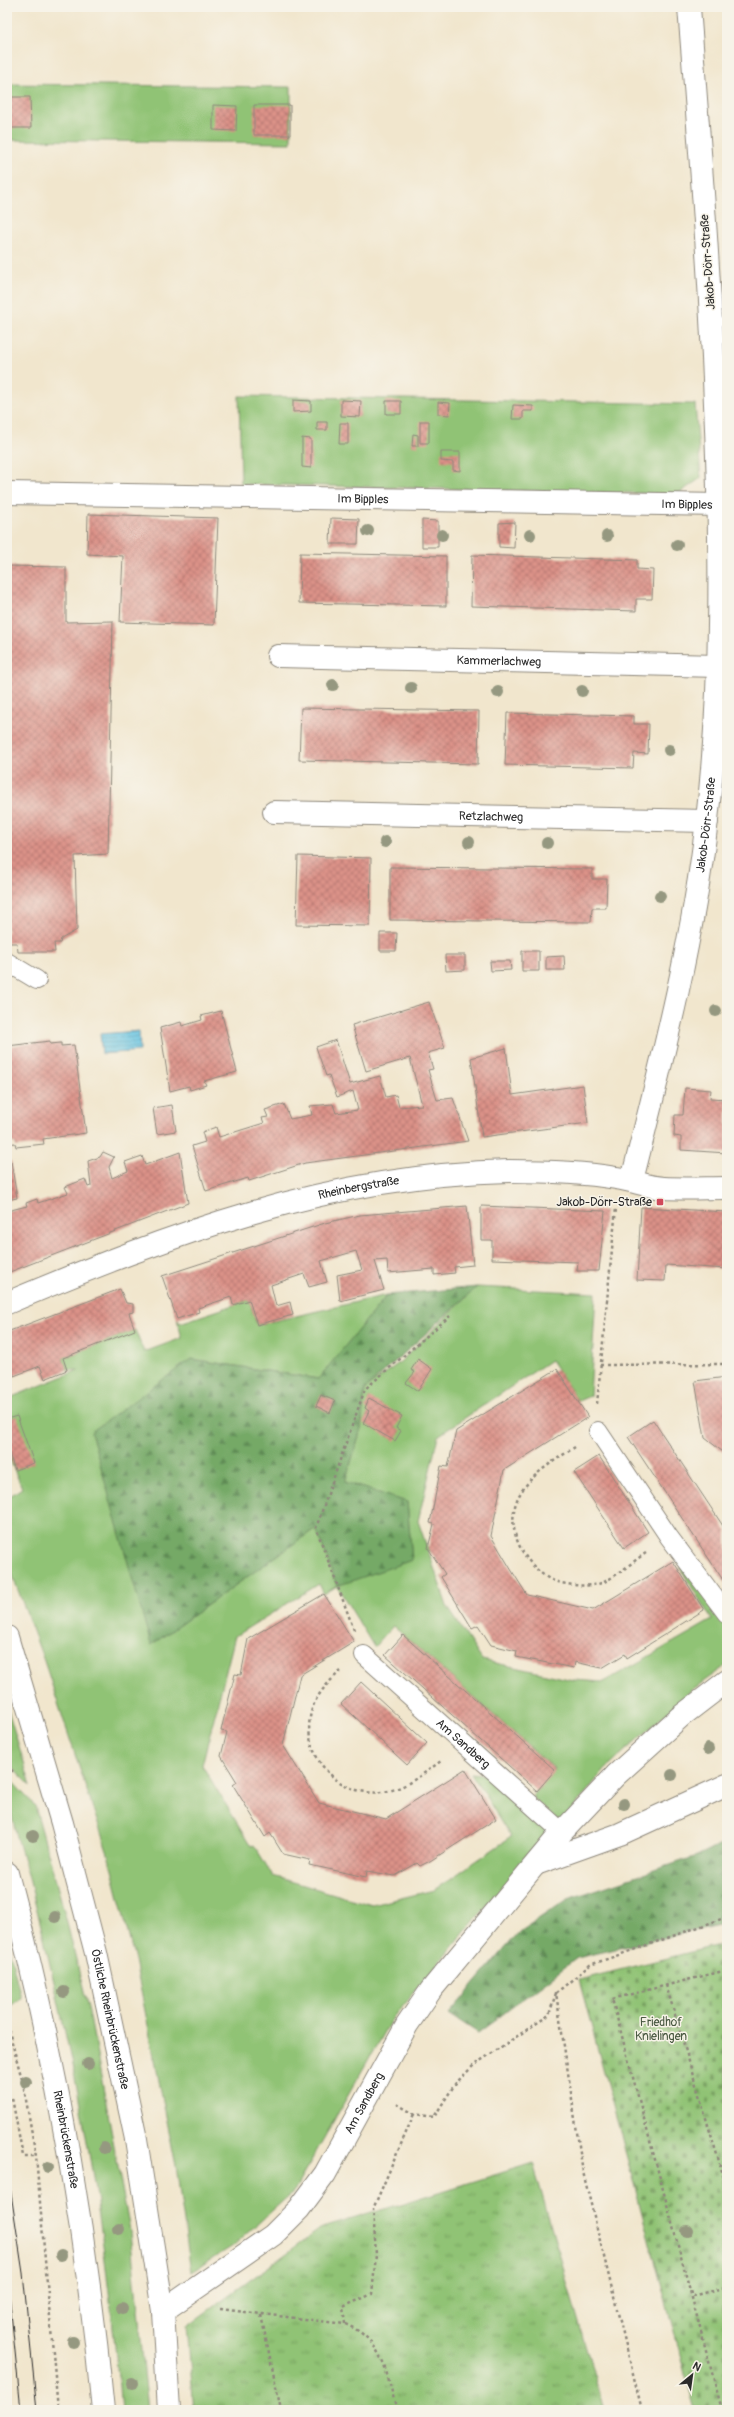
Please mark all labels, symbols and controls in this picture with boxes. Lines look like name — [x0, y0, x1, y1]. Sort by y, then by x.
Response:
street label: Jakob-Dörr-Straße — [697, 214, 719, 310]
street label: Im Bipples — [337, 491, 389, 507]
street label: Im Bipples — [661, 497, 713, 512]
street label: Kammerlachweg — [456, 653, 541, 669]
street label: Jakob-Dörr-Straße — [693, 777, 719, 874]
street label: Retzlachweg — [459, 808, 523, 825]
street label: Rheinbergstraße — [317, 1173, 400, 1203]
place label: Jakob-Dörr-Straße — [556, 1195, 652, 1210]
marker: Jakob-Dörr-Straße — [655, 1197, 665, 1207]
street label: Am Sandberg — [433, 1715, 493, 1772]
street label: Östliche Rheinbrückenstraße — [88, 1947, 133, 2091]
park label: Friedhof Knielingen — [635, 2015, 687, 2044]
street label: Am Sandberg — [341, 2070, 387, 2136]
street label: Rheinbrückenstraße — [50, 2089, 82, 2190]
north arrow — [672, 2355, 712, 2395]
text: N — [690, 2359, 704, 2374]

